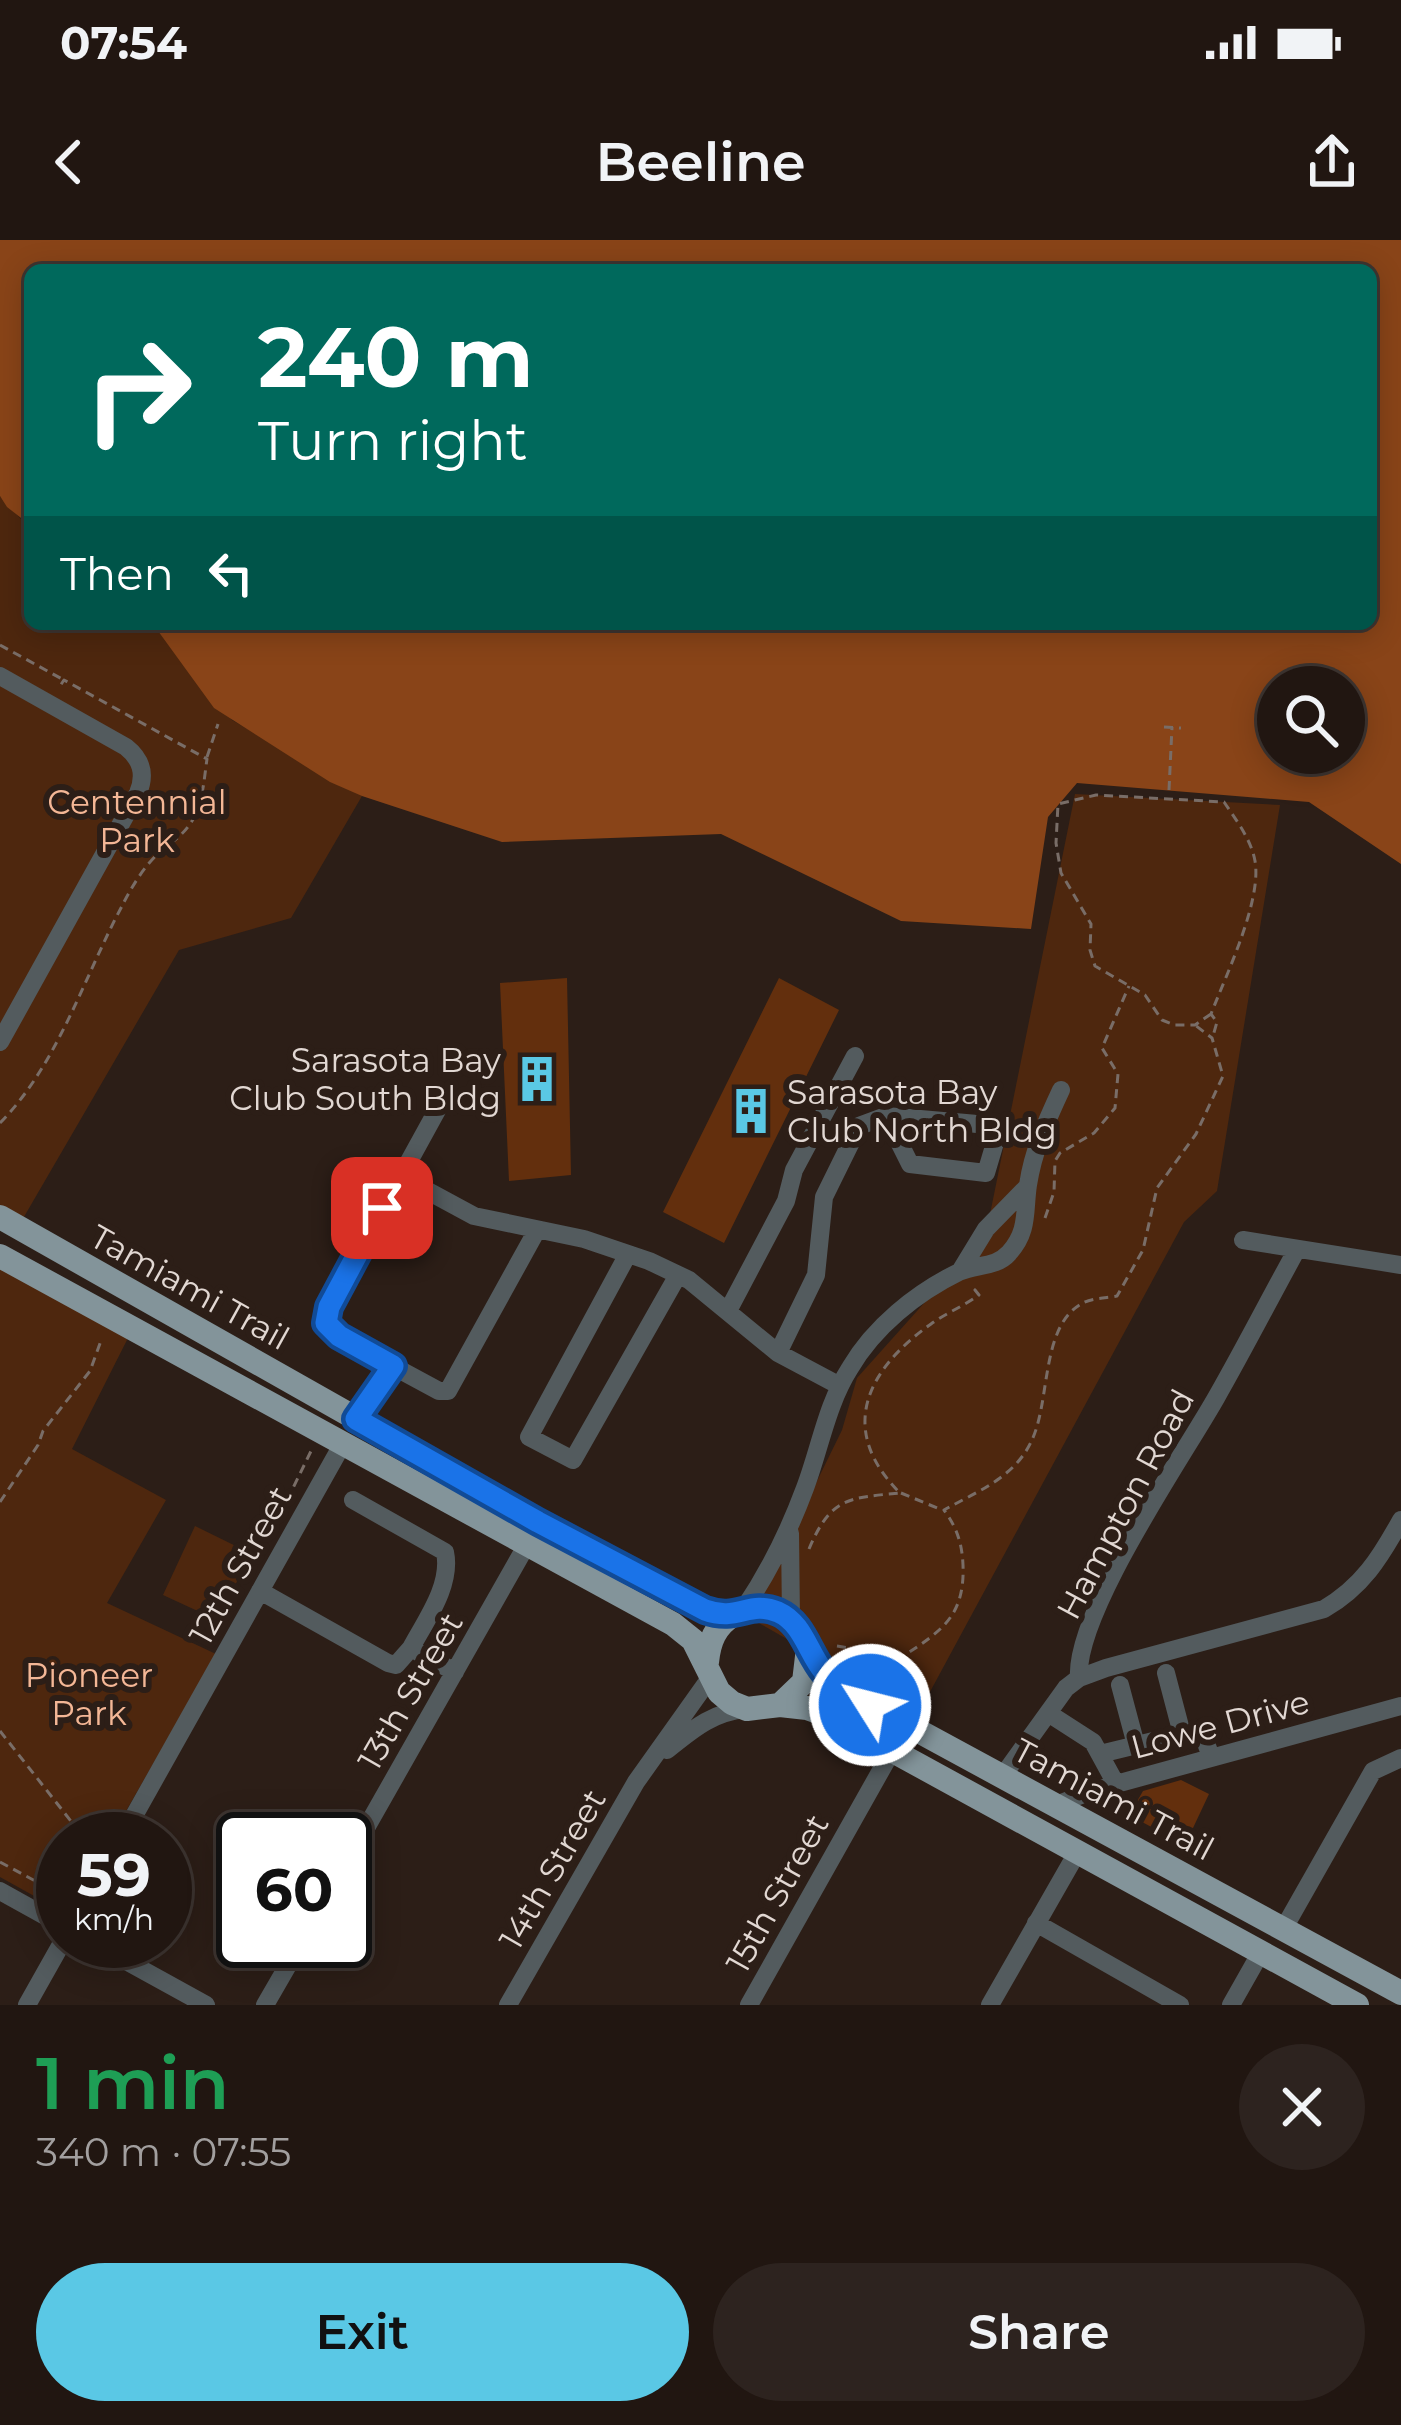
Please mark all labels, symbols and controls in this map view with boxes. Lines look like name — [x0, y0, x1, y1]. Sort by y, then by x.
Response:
text: 07:54 — [60, 15, 187, 70]
icon: back — [36, 129, 102, 195]
text: Beeline — [595, 129, 806, 195]
icon: share — [1299, 129, 1365, 195]
text: 240 m — [258, 306, 534, 408]
icon: right — [60, 312, 216, 468]
text: Turn right — [258, 408, 528, 474]
icon: left — [198, 540, 264, 606]
text: Then — [60, 546, 174, 601]
map controls — [1257, 666, 1365, 774]
button: search — [1257, 666, 1365, 774]
park label: Centennial Park — [47, 782, 227, 860]
place label: Sarasota Bay Club South Bldg — [229, 1040, 501, 1118]
building icon: Sarasota Bay Club South Bldg — [512, 1054, 562, 1104]
place label: Sarasota Bay Club North Bldg — [787, 1072, 1057, 1150]
building icon: Sarasota Bay Club North Bldg — [726, 1086, 776, 1136]
pin — [331, 1157, 433, 1259]
icon: arrive — [349, 1175, 415, 1241]
street label: Tamiami Trail — [84, 1216, 296, 1358]
street label: Hampton Road — [1048, 1382, 1202, 1626]
street label: 12th Street — [180, 1479, 300, 1651]
street label: 13th Street — [349, 1605, 471, 1777]
position arrow — [807, 1642, 933, 1768]
park label: Pioneer Park — [25, 1655, 153, 1733]
street label: Lowe Drive — [1126, 1681, 1314, 1767]
street label: Tamiami Trail — [1007, 1729, 1221, 1869]
street label: 14th Street — [490, 1782, 614, 1956]
street label: 15th Street — [717, 1807, 837, 1979]
speed limit sign: 60 — [216, 1812, 372, 1968]
text: 59 — [77, 1838, 151, 1911]
text: km/h — [74, 1901, 154, 1938]
text: 1 min — [36, 2039, 229, 2127]
button: close — [1239, 2044, 1365, 2170]
text: 340 m · 07:55 — [36, 2128, 291, 2176]
button: Exit — [36, 2263, 689, 2401]
button: Share — [713, 2263, 1365, 2401]

